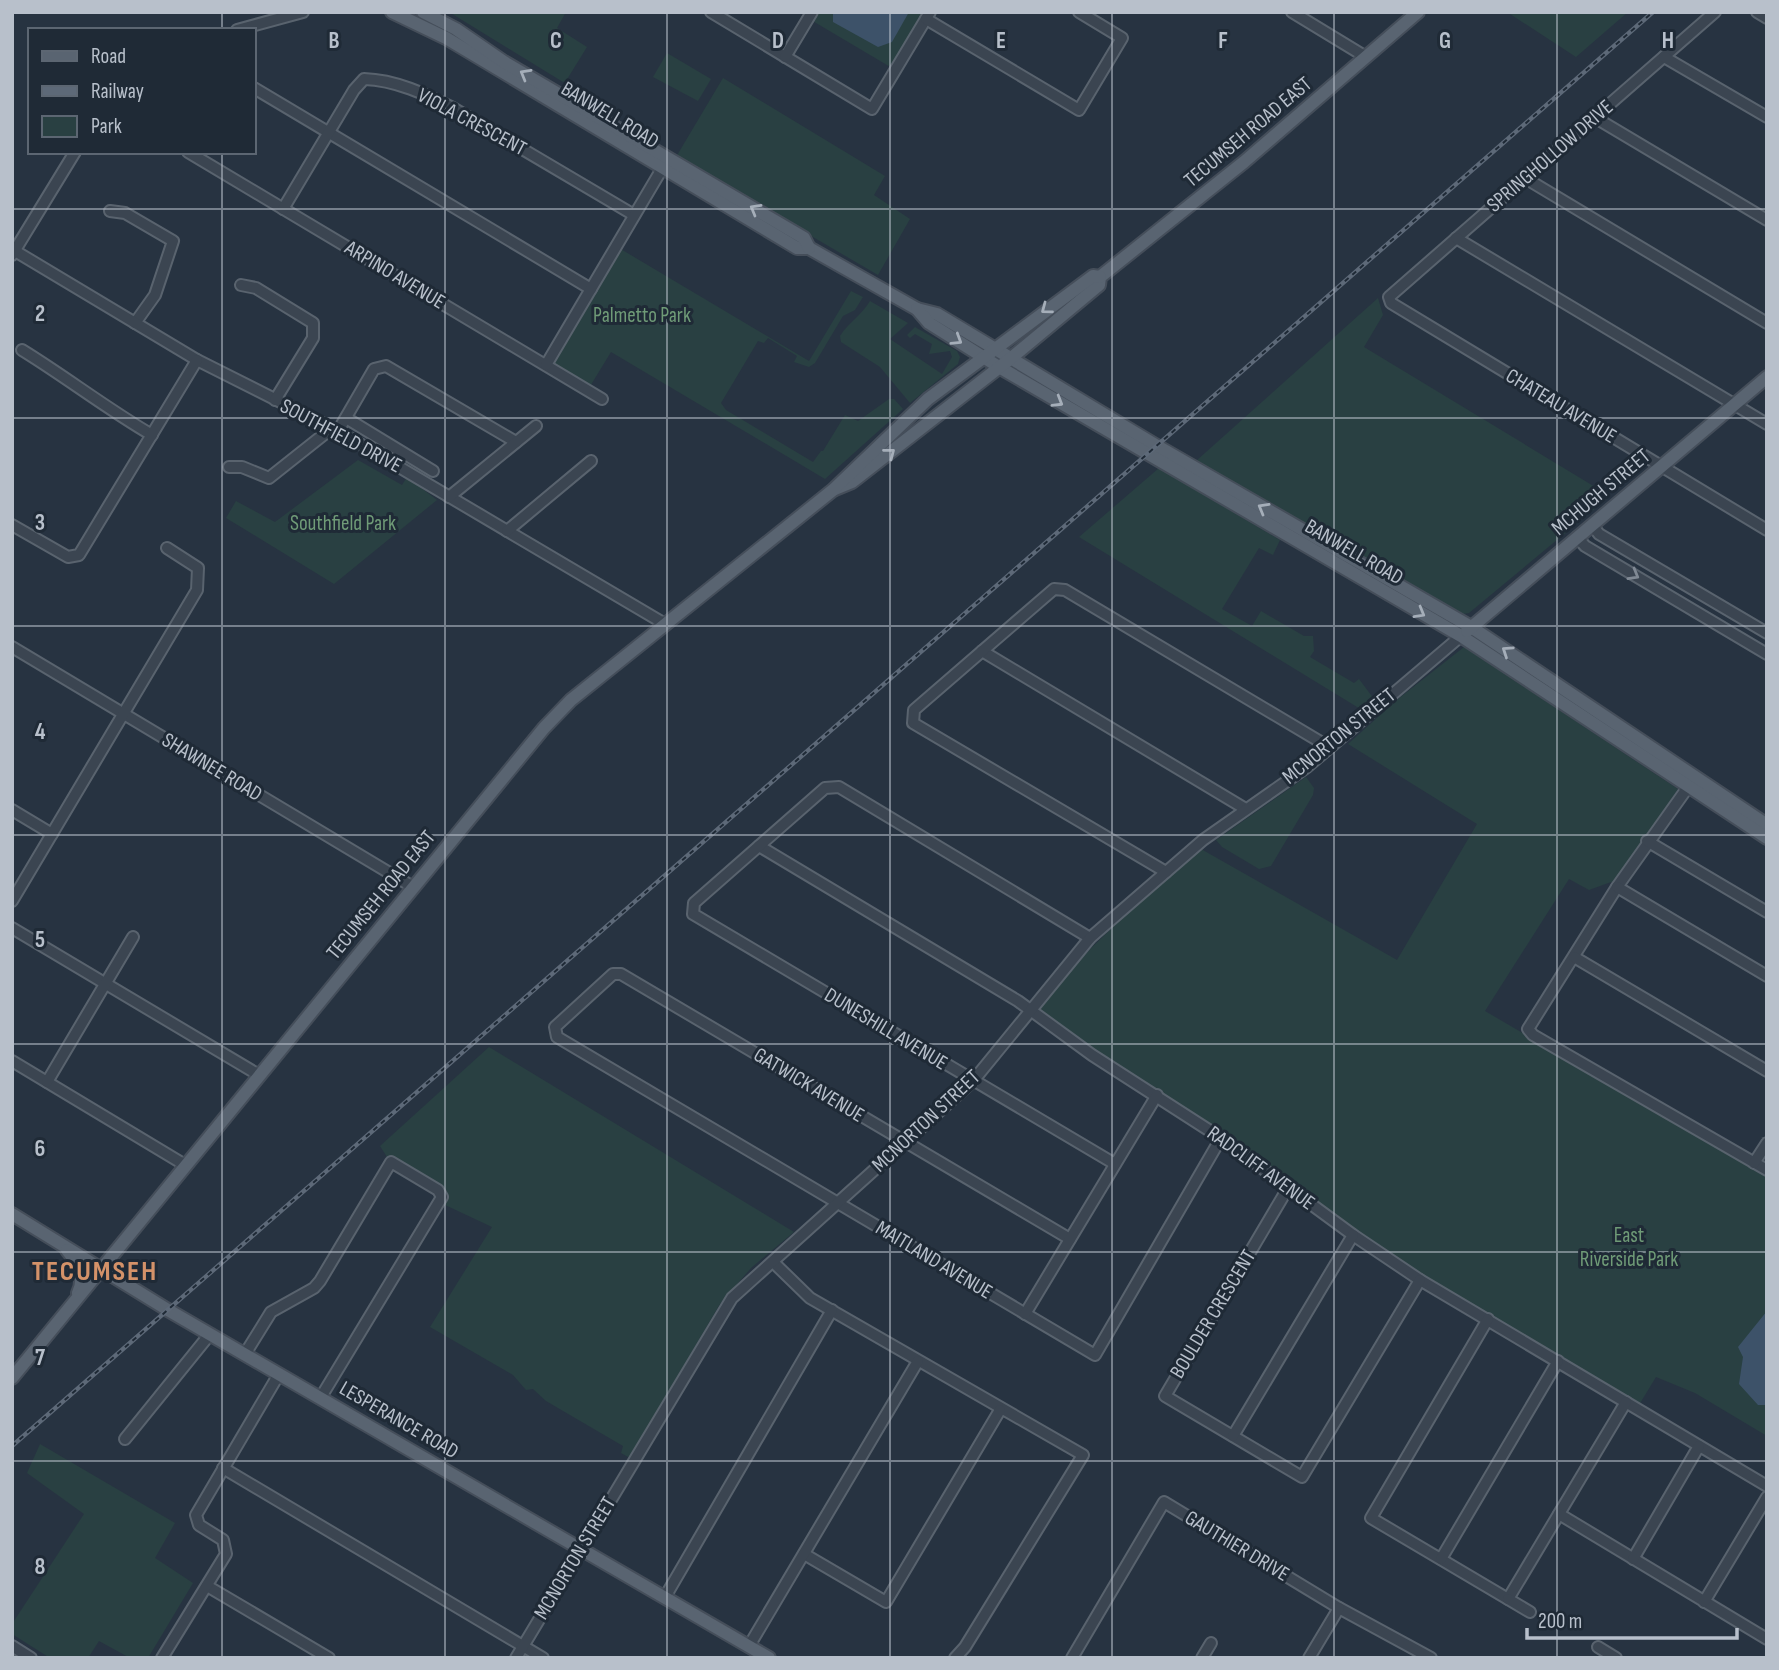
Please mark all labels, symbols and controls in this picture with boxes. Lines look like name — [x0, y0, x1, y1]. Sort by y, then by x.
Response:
text: B — [329, 27, 340, 55]
text: C — [550, 27, 562, 55]
text: D — [772, 27, 784, 55]
text: E — [996, 27, 1006, 55]
text: F — [1218, 27, 1228, 55]
text: G — [1439, 27, 1451, 55]
text: H — [1662, 27, 1674, 55]
legend — [28, 28, 256, 154]
text: Road — [91, 44, 126, 69]
one-way arrow — [519, 69, 532, 82]
street label: TECUMSEH ROAD EAST — [1179, 71, 1317, 193]
street label: BANWELL ROAD — [557, 76, 663, 154]
text: Railway — [91, 79, 144, 104]
street label: VIOLA CRESCENT — [413, 83, 531, 161]
street label: SPRINGHOLLOW DRIVE — [1482, 94, 1618, 218]
text: Park — [91, 114, 122, 139]
one-way arrow — [750, 204, 763, 217]
street label: ARPINO AVENUE — [340, 235, 450, 315]
text: 2 — [35, 300, 45, 328]
one-way arrow — [1041, 301, 1054, 314]
park label: Palmetto Park — [593, 303, 691, 328]
one-way arrow — [949, 332, 962, 345]
street label: CHATEAU AVENUE — [1501, 363, 1621, 449]
street label: SOUTHFIELD DRIVE — [276, 394, 406, 478]
one-way arrow — [1051, 394, 1064, 407]
street label: MCHUGH STREET — [1547, 443, 1656, 541]
one-way arrow — [882, 448, 894, 461]
one-way arrow — [1258, 503, 1271, 516]
text: 3 — [35, 509, 45, 537]
park label: Southfield Park — [290, 511, 396, 536]
street label: BANWELL ROAD — [1300, 514, 1408, 590]
one-way arrow — [1627, 566, 1640, 579]
one-way arrow — [1412, 604, 1425, 617]
one-way arrow — [1501, 646, 1514, 659]
street label: MCNORTON STREET — [1277, 682, 1401, 789]
text: 4 — [35, 718, 46, 746]
street label: SHAWNEE ROAD — [157, 727, 267, 807]
street label: TECUMSEH ROAD EAST — [321, 825, 441, 965]
text: 5 — [35, 926, 45, 954]
street label: DUNESHILL AVENUE — [820, 982, 952, 1076]
street label: GATWICK AVENUE — [749, 1042, 869, 1128]
street label: MCNORTON STREET — [867, 1064, 986, 1177]
street label: RADCLIFF AVENUE — [1202, 1121, 1320, 1215]
text: 6 — [35, 1135, 45, 1163]
street label: MAITLAND AVENUE — [871, 1215, 997, 1305]
park label: East Riverside Park — [1580, 1223, 1678, 1272]
street label: BOULDER CRESCENT — [1165, 1245, 1261, 1383]
district label: TECUMSEH — [32, 1255, 158, 1288]
text: 7 — [35, 1344, 45, 1372]
street label: LESPERANCE ROAD — [335, 1376, 463, 1464]
street label: MCNORTON STREET — [529, 1492, 622, 1624]
street label: GAUTHIER DRIVE — [1180, 1505, 1294, 1587]
text: 8 — [35, 1553, 46, 1581]
scale bar — [1527, 1596, 1737, 1640]
text: 200 m — [1538, 1609, 1582, 1634]

